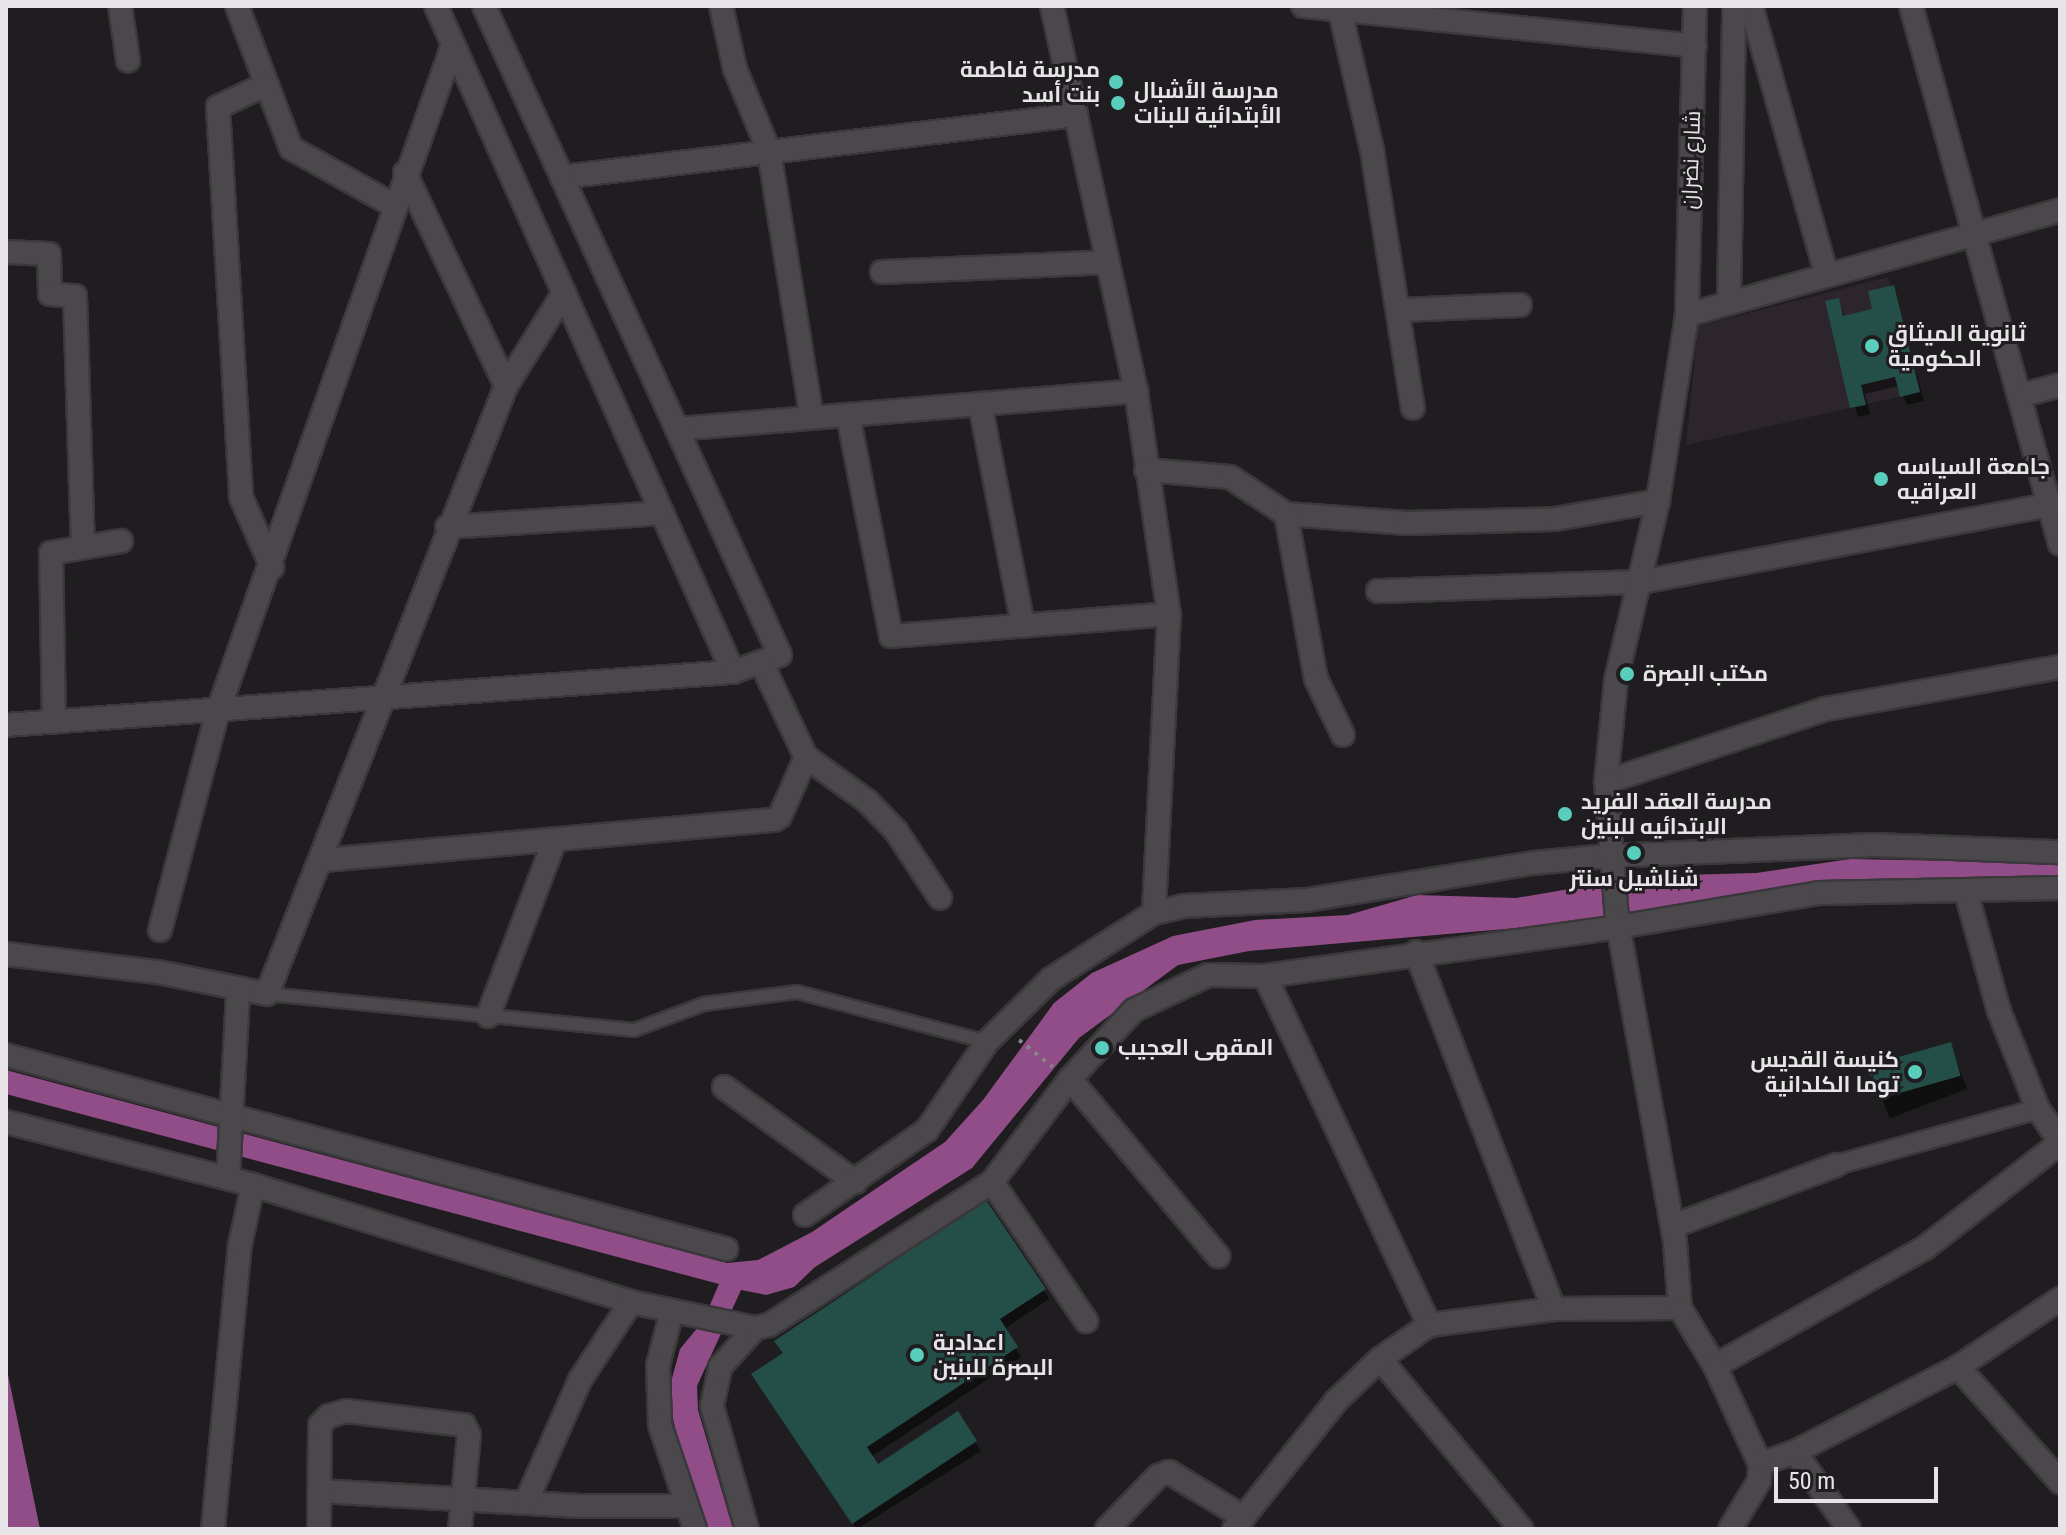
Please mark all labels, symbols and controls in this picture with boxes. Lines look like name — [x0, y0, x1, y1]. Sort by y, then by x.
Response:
place label: مدرسة فاطمة بنت أسد — [960, 56, 1100, 108]
marker: مدرسة فاطمة بنت أسد — [1107, 73, 1125, 91]
place label: مدرسة الأشبال الأبتدائية للبنات — [1134, 77, 1282, 128]
marker: مدرسة الأشبال الأبتدائية للبنات — [1109, 94, 1127, 112]
street label: شارع نضران — [1676, 110, 1706, 210]
place label: ثانوية الميثاق الحكومية — [1888, 320, 2026, 372]
marker: ثانوية الميثاق الحكومية — [1863, 337, 1881, 355]
place label: جامعة السياسه العراقيه — [1897, 453, 2050, 504]
marker: جامعة السياسه العراقيه — [1872, 470, 1890, 488]
place label: مكتب البصرة — [1643, 661, 1768, 687]
marker: مكتب البصرة — [1618, 665, 1636, 683]
place label: مدرسة العقد الفريد الابتدائيه للبنين — [1581, 788, 1772, 840]
marker: مدرسة العقد الفريد الابتدائيه للبنين — [1556, 805, 1574, 823]
marker: شناشيل سنتر — [1625, 844, 1643, 862]
place label: شناشيل سنتر — [1570, 866, 1698, 892]
place label: المقهى العجيب — [1118, 1035, 1273, 1061]
marker: المقهى العجيب — [1093, 1039, 1111, 1057]
place label: كنيسة القديس توما الكلدانية — [1750, 1046, 1899, 1098]
marker: كنيسة القديس توما الكلدانية — [1906, 1063, 1924, 1081]
place label: اعدادية البصرة للبنين — [933, 1329, 1054, 1380]
marker: اعدادية البصرة للبنين — [908, 1346, 926, 1364]
scale bar — [1778, 1451, 1942, 1501]
text: 50 m — [1788, 1467, 1835, 1495]

